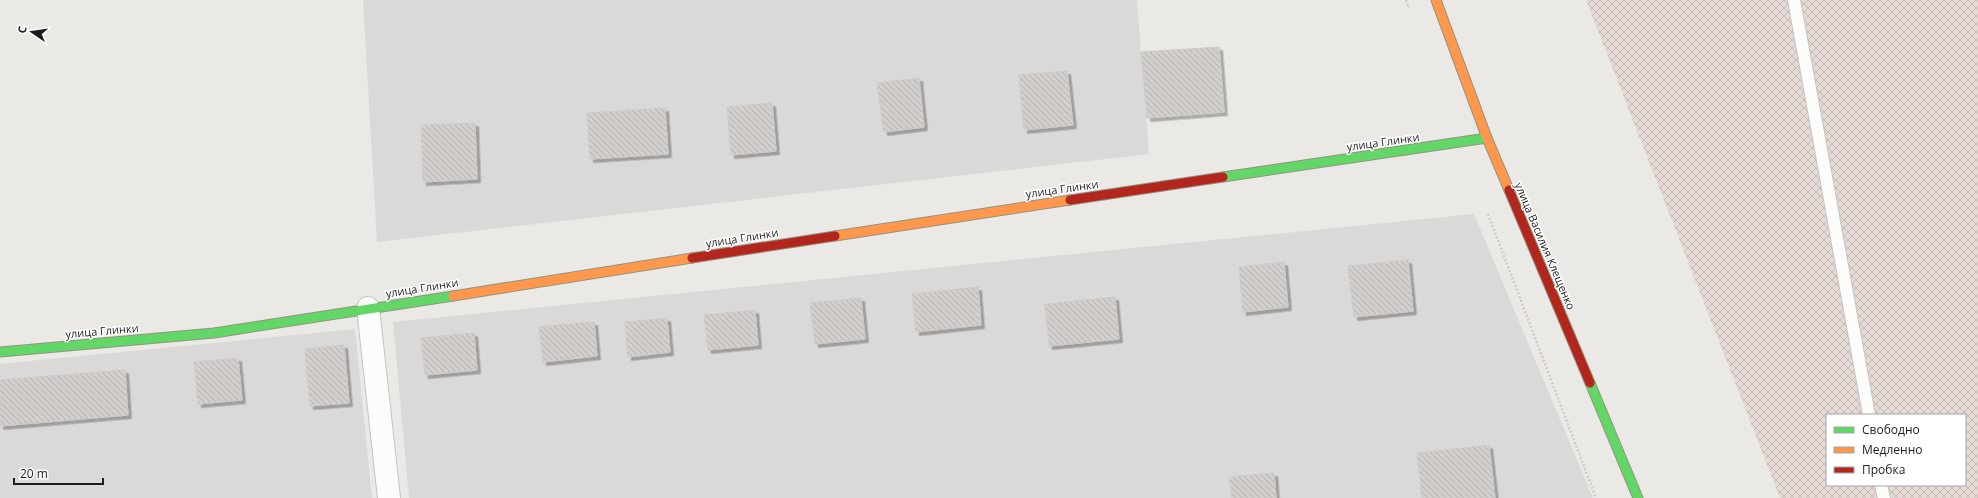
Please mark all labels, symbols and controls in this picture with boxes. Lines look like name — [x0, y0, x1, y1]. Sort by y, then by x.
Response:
north arrow — [12, 12, 52, 52]
text: С — [14, 25, 30, 35]
street label: улица Глинки — [1346, 129, 1420, 154]
street label: улица Глинки — [1025, 176, 1099, 201]
street label: улица Василия Клещенко — [1512, 180, 1579, 312]
street label: улица Глинки — [705, 224, 779, 251]
street label: улица Глинки — [385, 274, 459, 301]
street label: улица Глинки — [65, 320, 139, 341]
legend — [1826, 414, 1966, 486]
text: Свободно — [1862, 421, 1920, 438]
text: Медленно — [1862, 441, 1922, 458]
scale bar — [14, 460, 103, 486]
text: Пробка — [1862, 461, 1905, 478]
text: 20 m — [20, 465, 48, 482]

